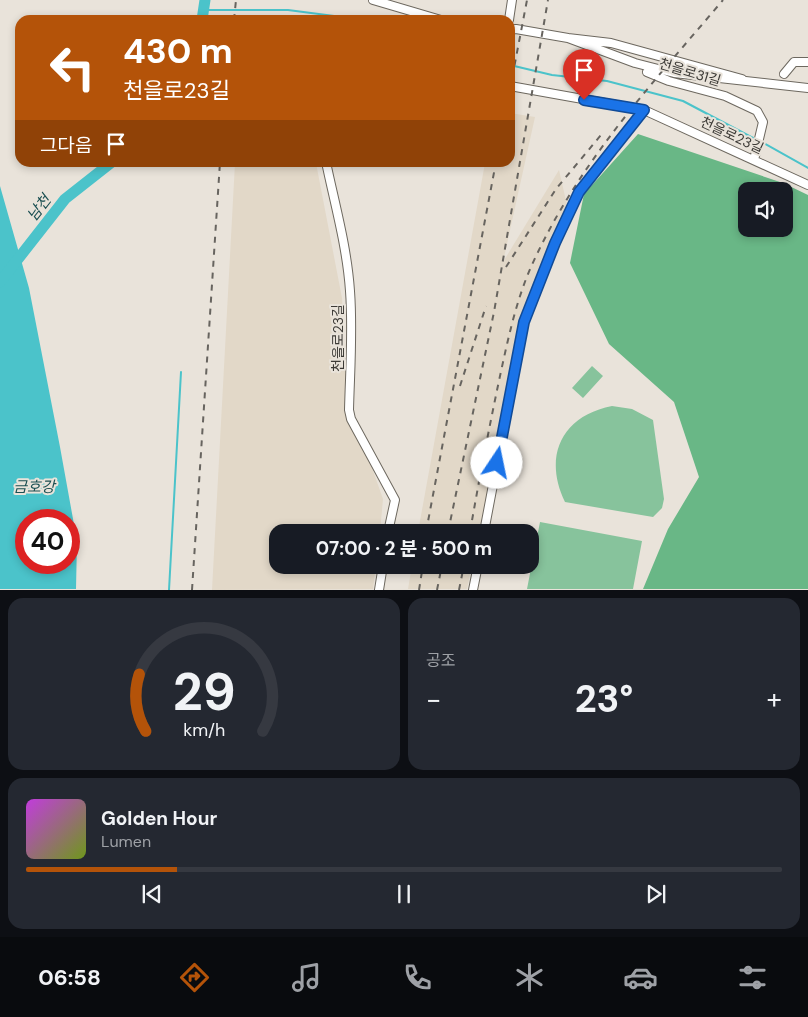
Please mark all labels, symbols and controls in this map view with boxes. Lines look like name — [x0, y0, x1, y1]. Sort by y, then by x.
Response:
text: 430 m — [123, 28, 233, 74]
icon: left — [40, 35, 105, 100]
pin — [563, 49, 605, 100]
street label: 천을로31길 — [657, 54, 723, 90]
icon: arrive — [570, 56, 598, 84]
text: 천을로23길 — [123, 76, 230, 105]
street label: 천을로23길 — [697, 113, 767, 157]
icon: arrive — [102, 130, 130, 158]
text: 그다음 — [40, 133, 92, 158]
map controls — [738, 182, 793, 237]
button: sound — [738, 182, 793, 237]
water label: 남천 — [23, 189, 57, 225]
street label: 천을로23길 — [329, 304, 347, 372]
position arrow — [470, 436, 522, 488]
water label: 금호강 — [13, 477, 57, 497]
speed limit sign: 40 — [15, 509, 80, 574]
text: 07:00 · 2 분 · 500 m — [316, 536, 492, 561]
text: 공조 — [426, 650, 455, 671]
text: 29 — [173, 658, 235, 726]
text: 23° — [575, 674, 633, 724]
text: − — [426, 681, 441, 718]
text: + — [767, 681, 782, 718]
text: km/h — [183, 718, 225, 742]
text: Golden Hour — [101, 806, 217, 831]
text: Lumen — [101, 831, 151, 852]
icon: previous — [138, 880, 166, 908]
icon: pause — [390, 880, 418, 908]
icon: next — [642, 880, 670, 908]
icon: directions — [177, 960, 212, 995]
icon: music — [289, 960, 324, 995]
icon: phone — [400, 960, 435, 995]
icon: climate — [512, 960, 547, 995]
icon: car — [623, 960, 658, 995]
icon: filters — [735, 960, 770, 995]
text: 06:58 — [38, 963, 101, 992]

